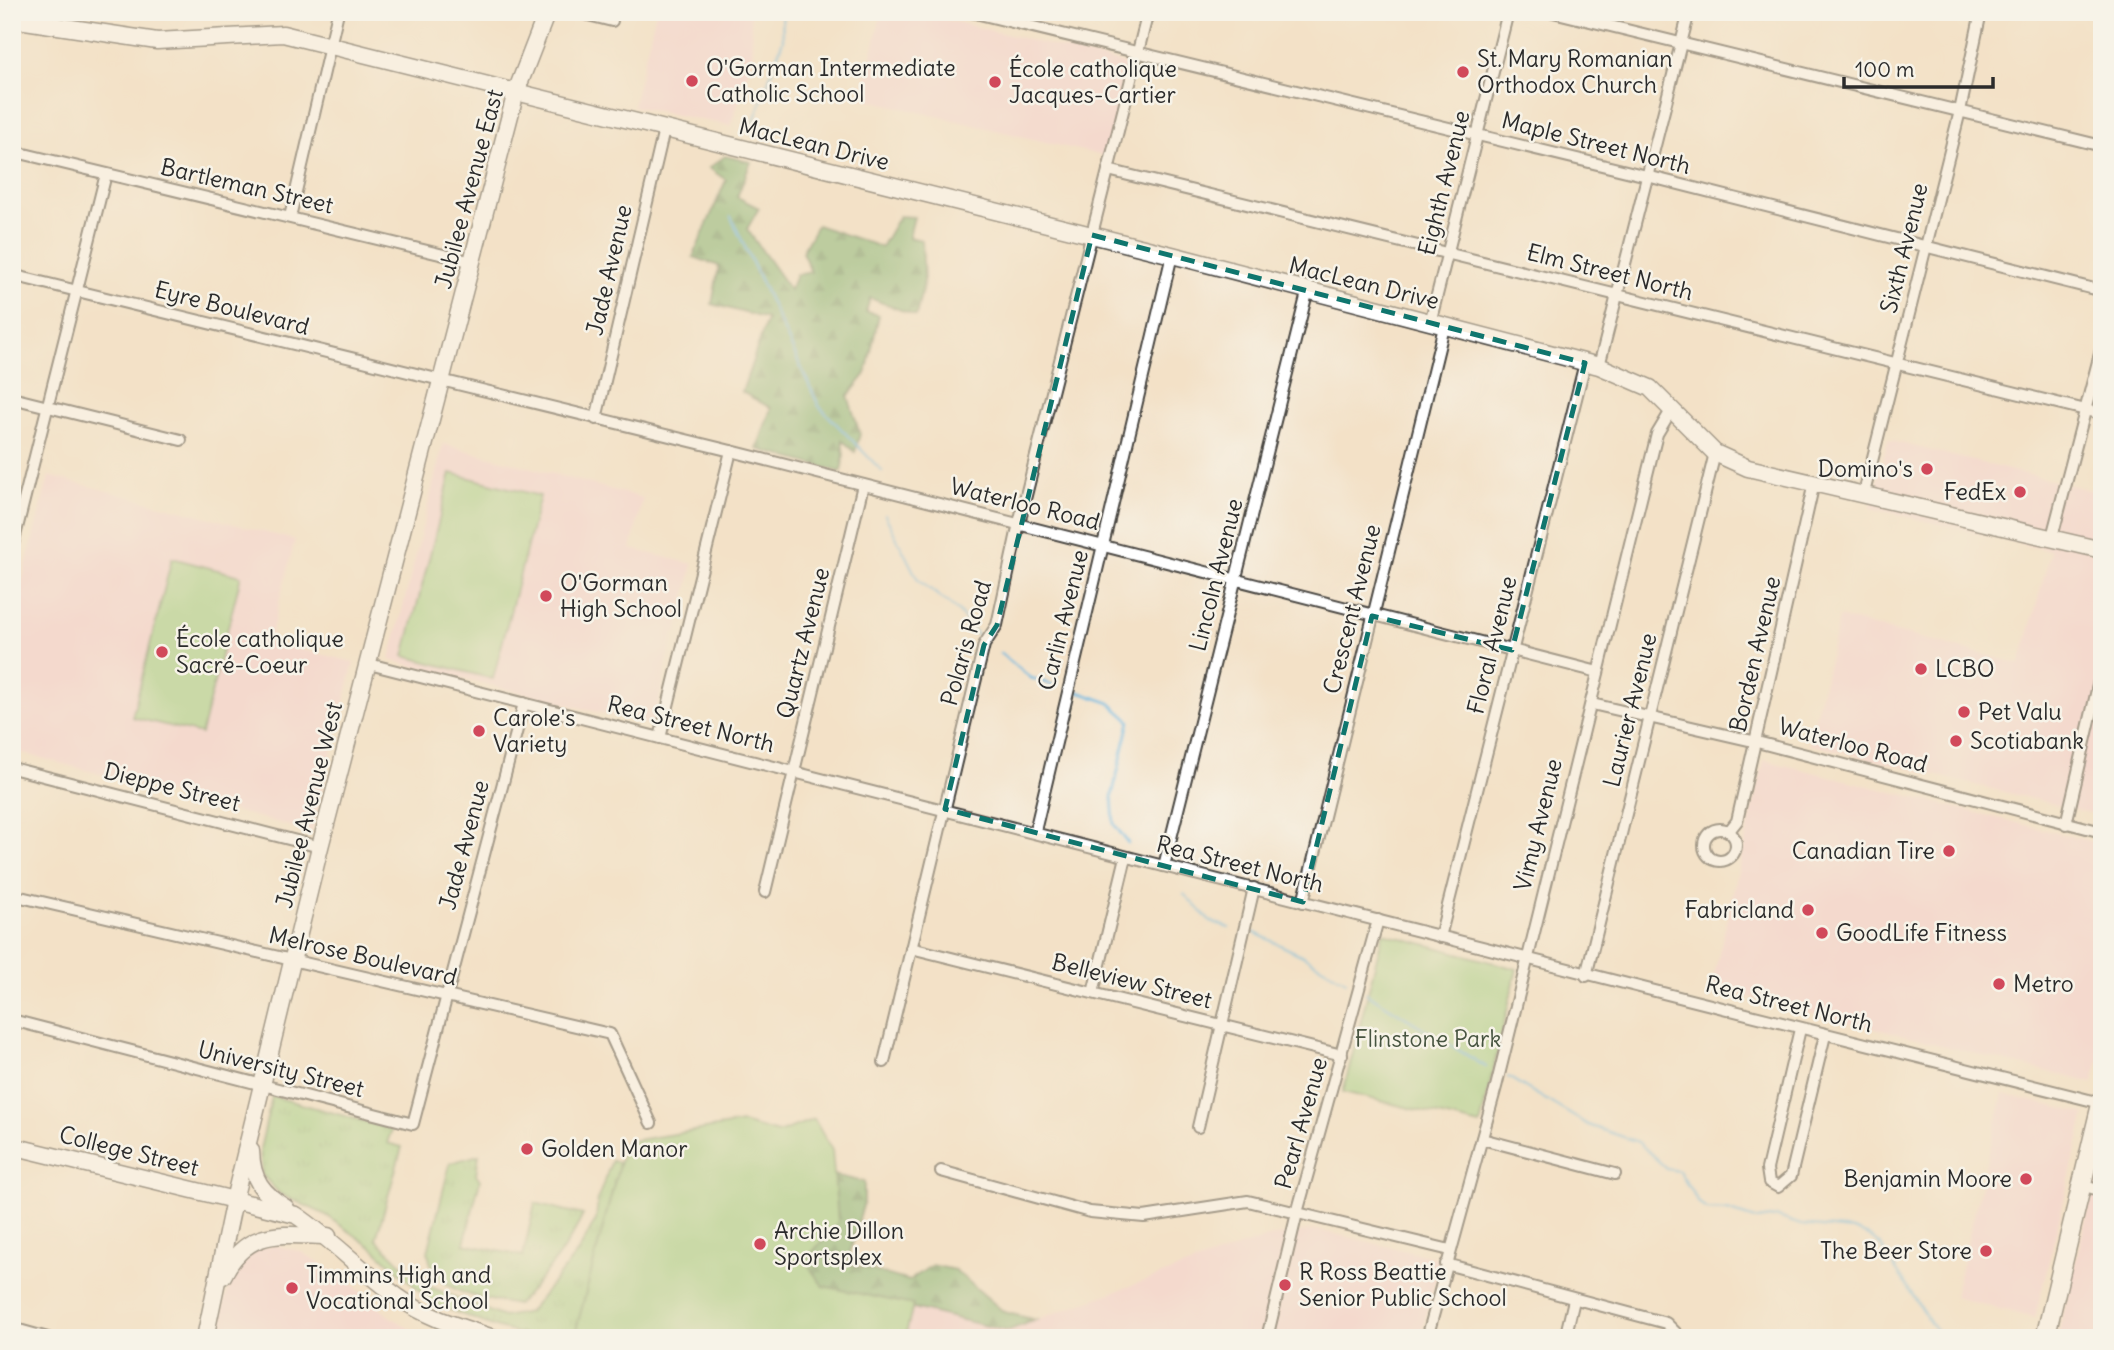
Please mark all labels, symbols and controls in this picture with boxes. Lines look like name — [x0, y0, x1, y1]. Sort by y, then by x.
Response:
place label: St. Mary Romanian Orthodox Church — [1477, 44, 1673, 99]
scale bar — [1844, 46, 1993, 90]
place label: O'Gorman Intermediate Catholic School — [706, 53, 956, 108]
place label: École catholique Jacques-Cartier — [1009, 54, 1177, 109]
text: 100 m — [1855, 56, 1914, 83]
marker: St. Mary Romanian Orthodox Church — [1455, 64, 1471, 80]
marker: O'Gorman Intermediate Catholic School — [684, 73, 700, 89]
marker: École catholique Jacques-Cartier — [987, 74, 1003, 90]
street label: Jubilee Avenue East — [428, 86, 509, 292]
street label: Maple Street North — [1499, 105, 1694, 180]
street label: Eighth Avenue — [1412, 107, 1476, 258]
street label: MacLean Drive — [736, 111, 892, 176]
street label: Bartleman Street — [158, 152, 337, 220]
street label: Sixth Avenue — [1873, 180, 1934, 316]
street label: Jade Avenue — [579, 202, 638, 338]
street label: Elm Street North — [1524, 237, 1696, 306]
street label: MacLean Drive — [1286, 250, 1442, 315]
street label: Eyre Boulevard — [152, 274, 313, 341]
place label: Domino's — [1818, 454, 1913, 483]
marker: Domino's — [1919, 461, 1935, 477]
street label: Waterloo Road — [947, 471, 1103, 536]
place label: FedEx — [1944, 477, 2006, 506]
marker: FedEx — [2012, 484, 2028, 500]
street label: Lincoln Avenue — [1183, 495, 1249, 654]
street label: Crescent Avenue — [1316, 521, 1387, 697]
street label: Carlin Avenue — [1031, 547, 1094, 693]
street label: Quartz Avenue — [770, 564, 835, 721]
place label: O'Gorman High School — [560, 568, 682, 623]
street label: Floral Avenue — [1460, 573, 1523, 717]
street label: Borden Avenue — [1723, 573, 1787, 735]
street label: Polaris Road — [934, 577, 997, 709]
marker: O'Gorman High School — [538, 588, 554, 604]
place label: École catholique Sacré-Coeur — [176, 624, 344, 679]
street label: Laurier Avenue — [1596, 630, 1663, 790]
marker: École catholique Sacré-Coeur — [154, 644, 170, 660]
place label: LCBO — [1935, 654, 1995, 683]
marker: LCBO — [1913, 661, 1929, 677]
street label: Rea Street North — [605, 689, 778, 758]
place label: Pet Valu — [1978, 697, 2062, 726]
street label: Jubilee Avenue West — [269, 698, 348, 911]
place label: Carole's Variety — [493, 703, 576, 758]
marker: Pet Valu — [1956, 704, 1972, 720]
street label: Waterloo Road — [1775, 711, 1931, 778]
marker: Carole's Variety — [471, 723, 487, 739]
place label: Scotiabank — [1970, 726, 2084, 755]
marker: Scotiabank — [1948, 733, 1964, 749]
street label: Dieppe Street — [101, 756, 243, 817]
street label: Vimy Avenue — [1507, 756, 1568, 894]
street label: Jade Avenue — [432, 777, 495, 913]
street label: Rea Street North — [1154, 829, 1327, 898]
place label: Canadian Tire — [1792, 836, 1935, 865]
marker: Canadian Tire — [1941, 843, 1957, 859]
place label: Fabricland — [1685, 895, 1794, 924]
marker: Fabricland — [1800, 902, 1816, 918]
place label: GoodLife Fitness — [1836, 918, 2007, 947]
street label: Melrose Boulevard — [266, 920, 460, 991]
marker: GoodLife Fitness — [1814, 925, 1830, 941]
street label: Belleview Street — [1049, 947, 1215, 1014]
street label: Rea Street North — [1703, 969, 1876, 1038]
place label: Metro — [2013, 969, 2074, 998]
marker: Metro — [1991, 976, 2007, 992]
park label: Flinstone Park — [1355, 1024, 1501, 1053]
street label: University Street — [195, 1034, 367, 1103]
street label: Pearl Avenue — [1268, 1054, 1333, 1192]
street label: College Street — [56, 1119, 202, 1182]
place label: Golden Manor — [541, 1134, 688, 1163]
marker: Golden Manor — [519, 1141, 535, 1157]
place label: Benjamin Moore — [1843, 1164, 2012, 1193]
marker: Benjamin Moore — [2018, 1171, 2034, 1187]
place label: Archie Dillon Sportsplex — [774, 1216, 904, 1271]
marker: Archie Dillon Sportsplex — [752, 1236, 768, 1252]
place label: The Beer Store — [1820, 1236, 1972, 1265]
marker: The Beer Store — [1978, 1243, 1994, 1259]
place label: R Ross Beattie Senior Public School — [1299, 1257, 1507, 1312]
place label: Timmins High and Vocational School — [306, 1260, 491, 1315]
marker: R Ross Beattie Senior Public School — [1277, 1277, 1293, 1293]
marker: Timmins High and Vocational School — [284, 1280, 300, 1296]

